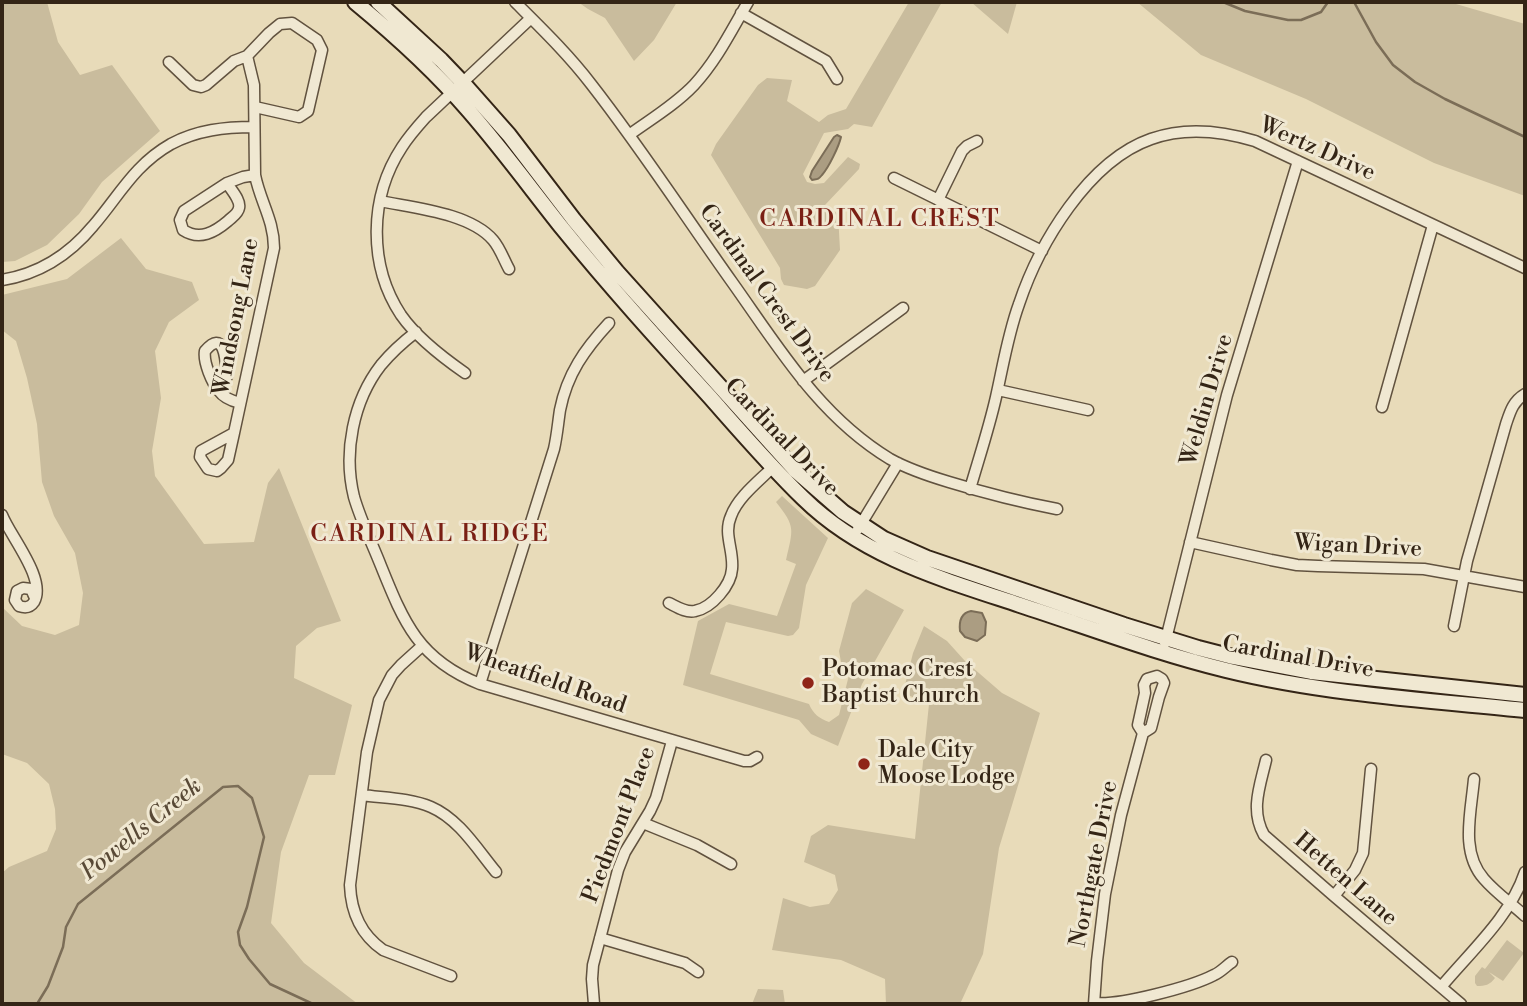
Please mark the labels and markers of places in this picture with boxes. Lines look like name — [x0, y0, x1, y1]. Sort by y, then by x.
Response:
place label: Potomac Crest Baptist Church — [822, 656, 979, 710]
marker: Potomac Crest Baptist Church — [800, 675, 816, 691]
place label: Dale City Moose Lodge — [878, 737, 1015, 791]
marker: Dale City Moose Lodge — [856, 756, 872, 772]

